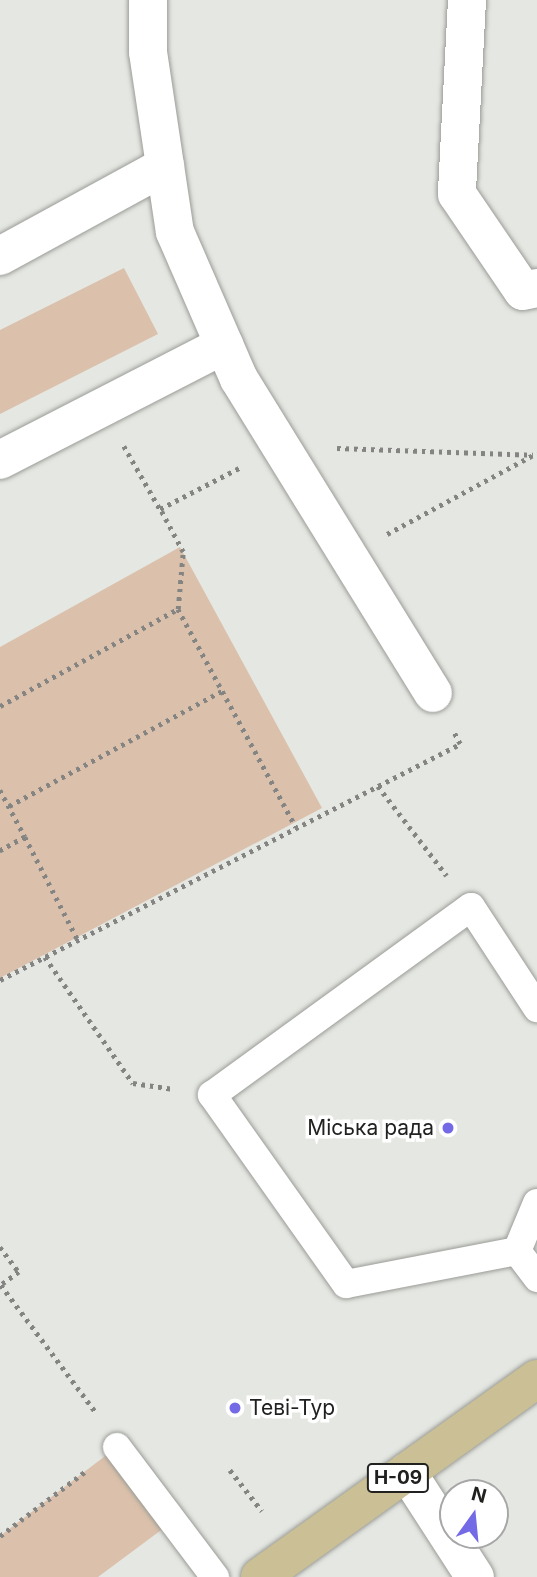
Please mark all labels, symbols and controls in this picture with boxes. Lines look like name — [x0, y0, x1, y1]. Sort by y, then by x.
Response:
place label: Міська рада — [307, 1115, 434, 1141]
marker: Міська рада — [440, 1120, 456, 1136]
place label: Теві-Тур — [249, 1395, 335, 1421]
marker: Теві-Тур — [227, 1400, 243, 1416]
road number: Н-09 — [366, 1462, 430, 1494]
north arrow — [439, 1479, 509, 1549]
text: N — [469, 1482, 489, 1508]

